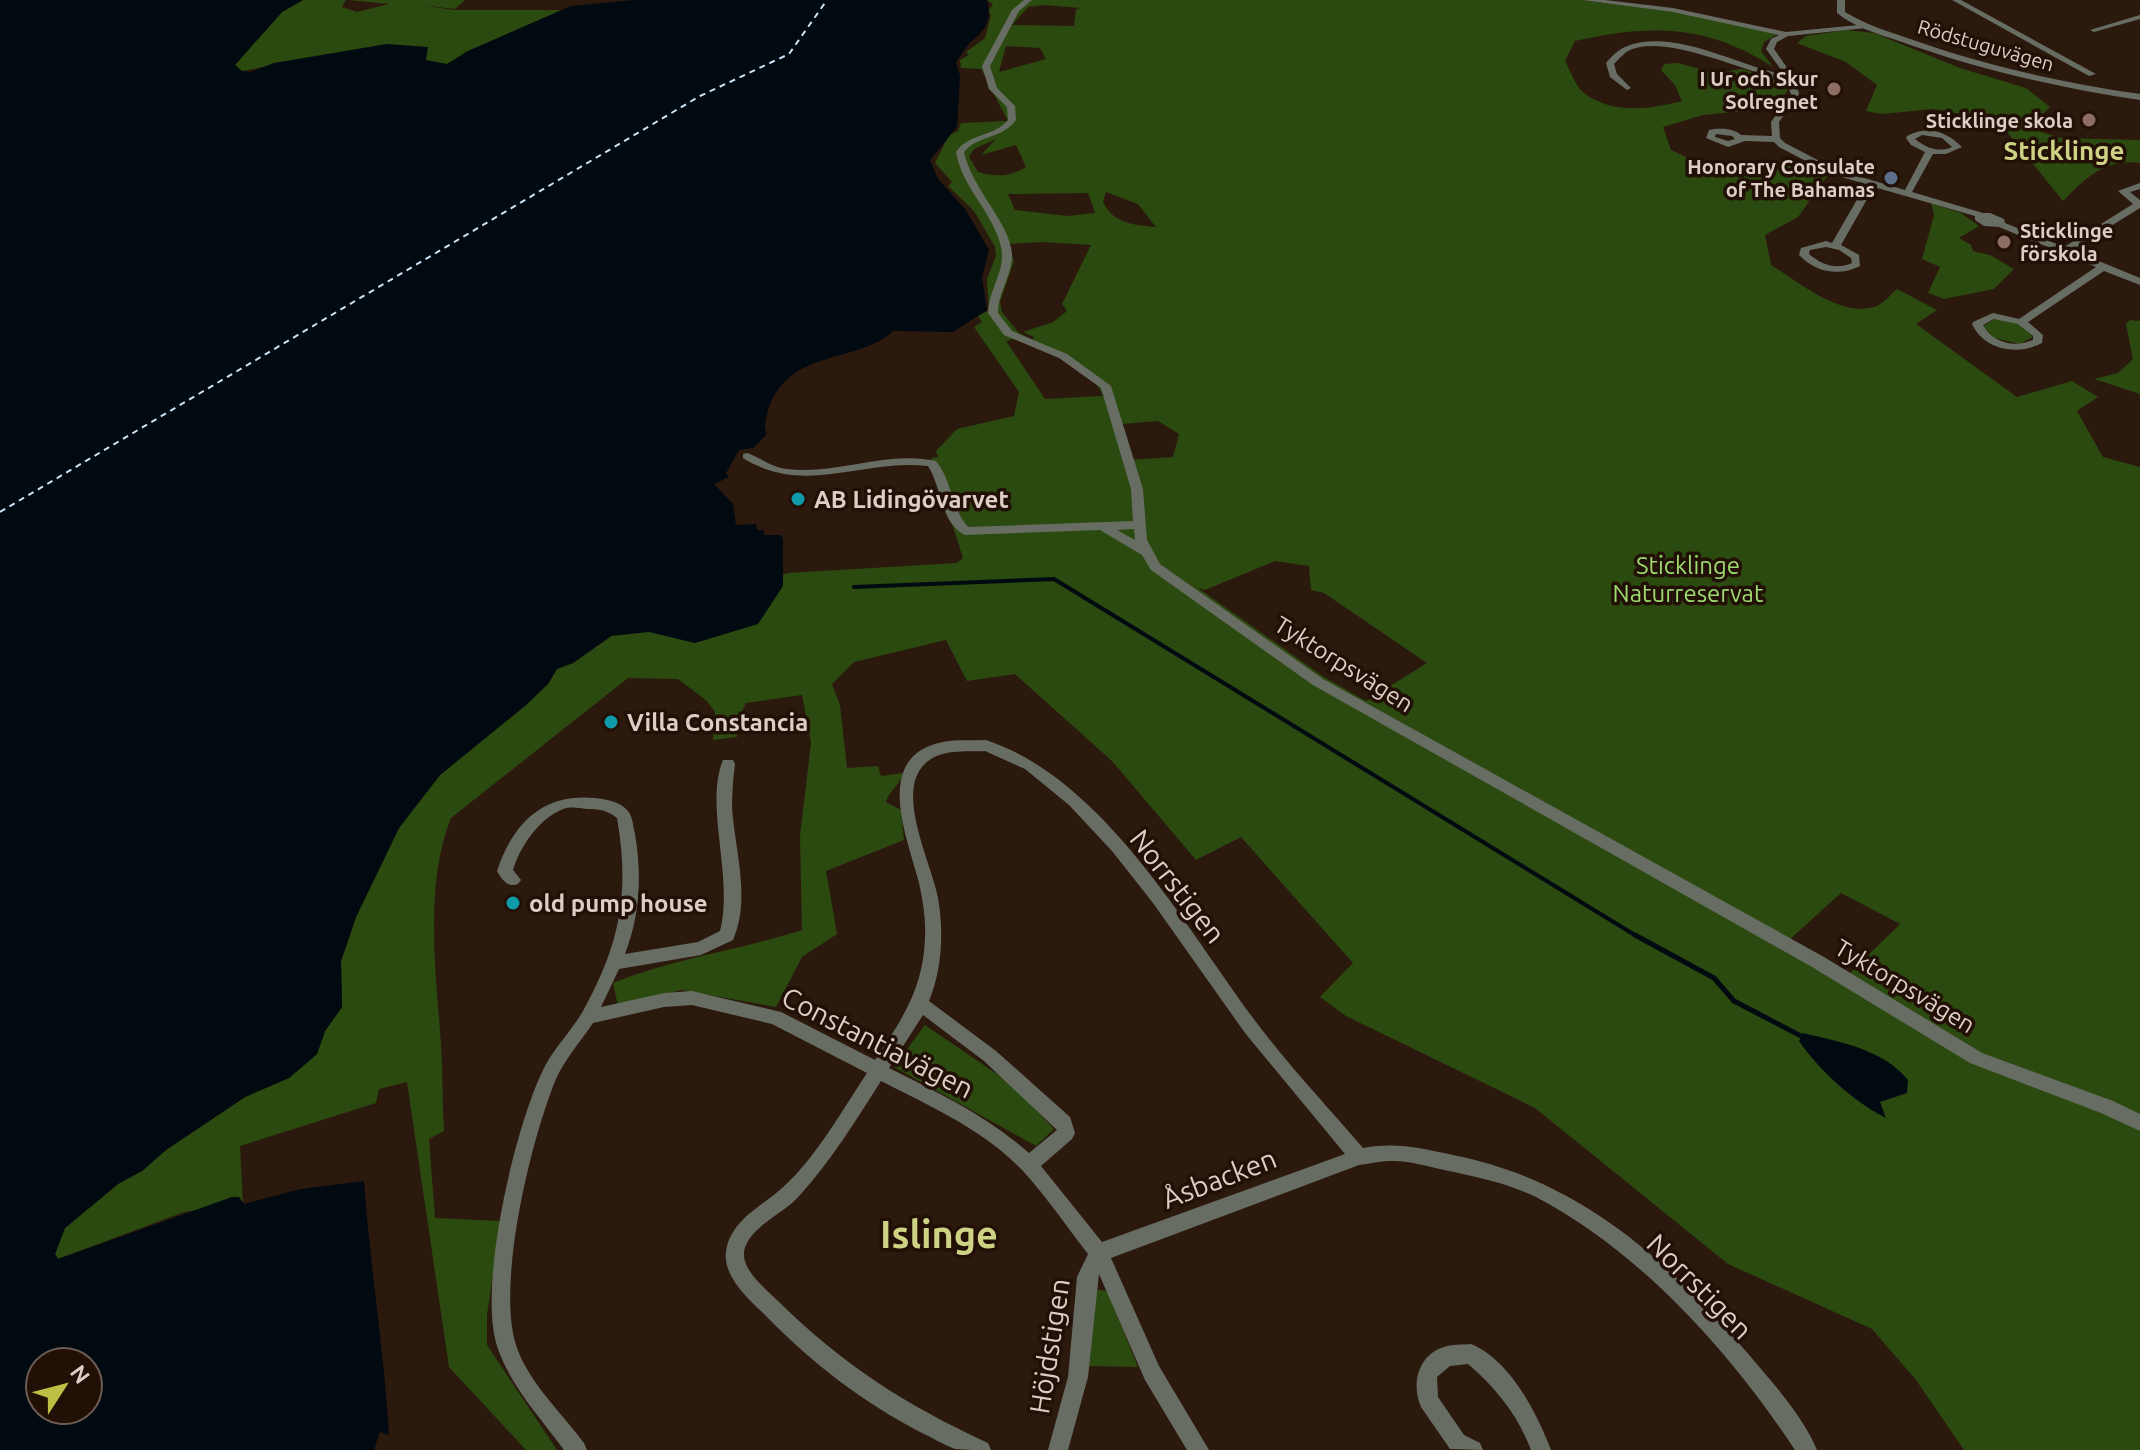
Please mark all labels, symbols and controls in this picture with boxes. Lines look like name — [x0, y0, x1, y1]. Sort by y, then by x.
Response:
street label: Rödstuguvägen — [1915, 15, 2057, 75]
place label: I Ur och Skur Solregnet — [1700, 67, 1819, 113]
marker: I Ur och Skur Solregnet — [1825, 80, 1843, 98]
place label: Sticklinge skola — [1926, 109, 2073, 132]
marker: Sticklinge skola — [2080, 111, 2098, 129]
district label: Sticklinge — [2003, 136, 2125, 165]
place label: Honorary Consulate of The Bahamas — [1687, 155, 1875, 201]
marker: Honorary Consulate of The Bahamas — [1882, 169, 1900, 187]
place label: Sticklinge förskola — [2020, 219, 2113, 265]
marker: Sticklinge förskola — [1995, 233, 2013, 251]
place label: AB Lidingövarvet — [814, 486, 1009, 513]
marker: AB Lidingövarvet — [789, 490, 807, 508]
park label: Sticklinge Naturreservat — [1613, 552, 1764, 607]
street label: Tyktorpsvägen — [1270, 611, 1418, 717]
place label: Villa Constancia — [627, 709, 808, 736]
marker: Villa Constancia — [602, 713, 620, 731]
street label: Norrstigen — [1124, 823, 1232, 949]
place label: old pump house — [529, 890, 708, 917]
marker: old pump house — [504, 894, 522, 912]
street label: Tyktorpsvägen — [1830, 934, 1980, 1038]
street label: Constantiavägen — [777, 980, 979, 1104]
street label: Åsbacken — [1158, 1142, 1280, 1214]
district label: Islinge — [880, 1213, 998, 1255]
street label: Norrstigen — [1641, 1227, 1759, 1345]
street label: Höjdstigen — [1023, 1276, 1075, 1416]
north arrow — [24, 1346, 104, 1426]
text: N — [66, 1360, 96, 1388]

